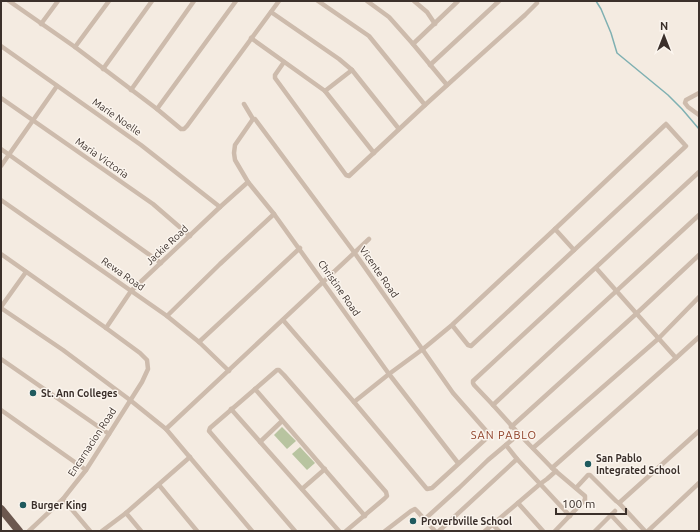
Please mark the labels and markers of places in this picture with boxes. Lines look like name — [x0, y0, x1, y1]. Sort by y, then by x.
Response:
marker: St. Ann Colleges — [28, 388, 38, 398]
place label: St. Ann Colleges — [41, 388, 118, 399]
place label: San Pablo Integrated School — [596, 453, 680, 476]
marker: San Pablo Integrated School — [583, 459, 593, 469]
marker: Burger King — [18, 500, 28, 510]
place label: Burger King — [31, 500, 87, 511]
marker: Proverbville School — [408, 516, 418, 526]
place label: Proverbville School — [421, 516, 512, 527]

